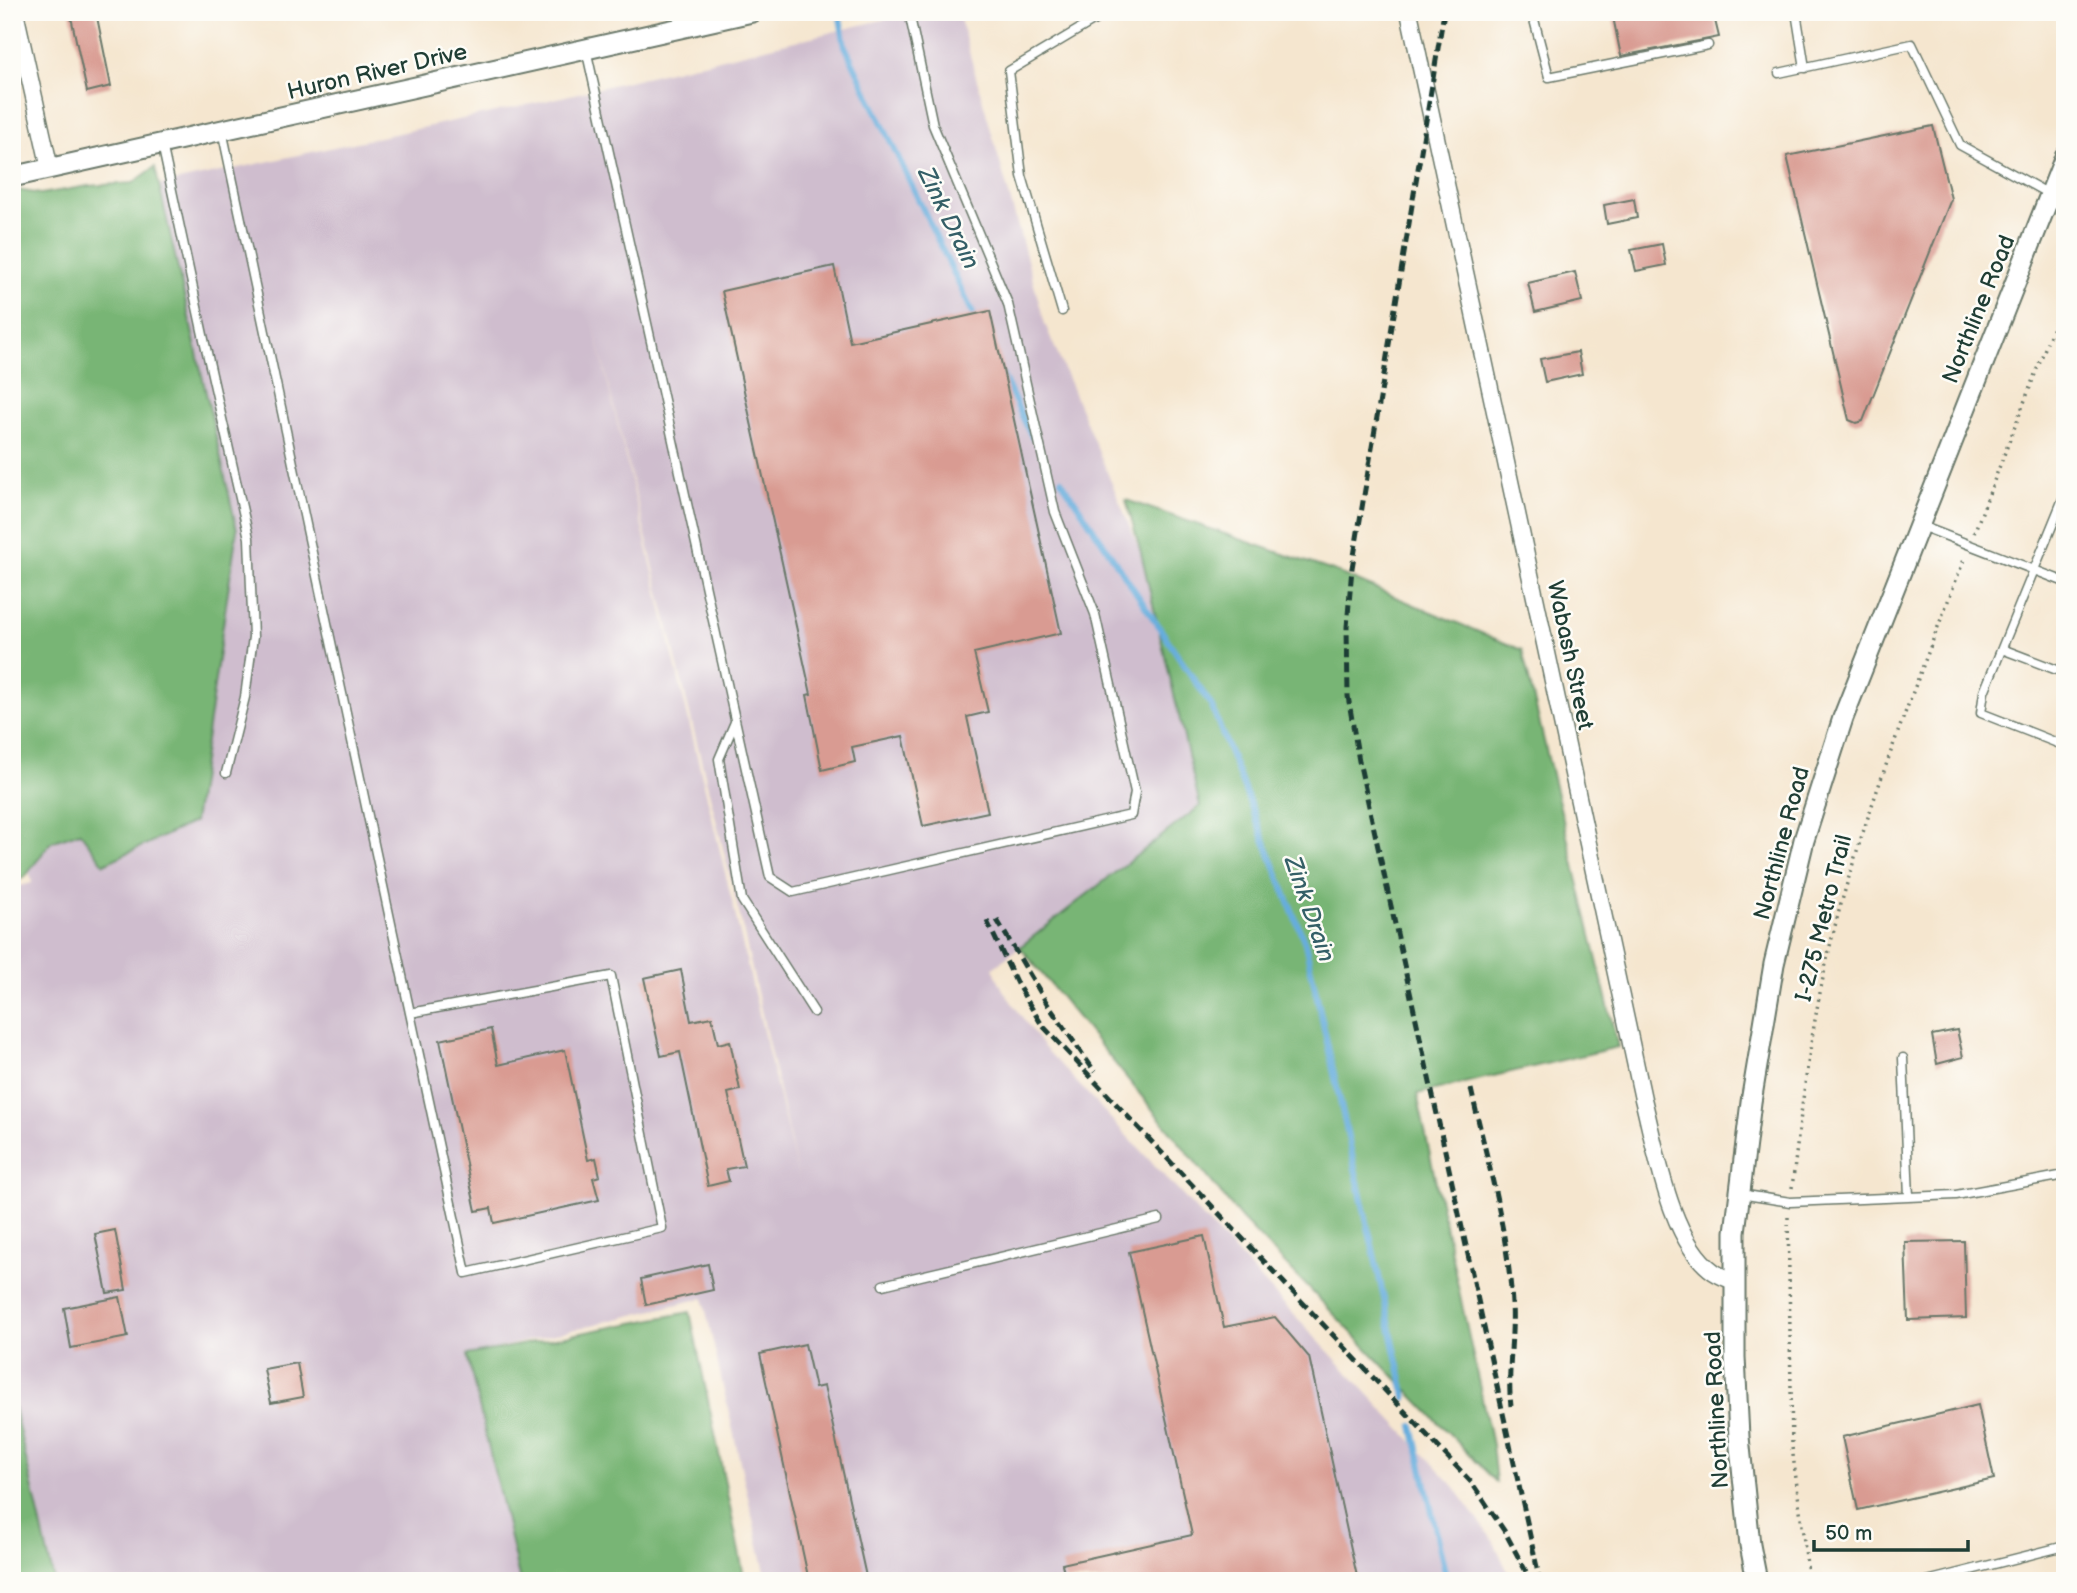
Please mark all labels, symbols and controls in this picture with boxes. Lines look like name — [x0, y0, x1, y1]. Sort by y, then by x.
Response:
street label: Huron River Drive — [285, 38, 470, 106]
water label: Zink Drain — [911, 162, 986, 274]
street label: Northline Road — [1936, 231, 2021, 388]
street label: Wabash Street — [1541, 578, 1599, 732]
street label: Northline Road — [1748, 763, 1816, 923]
street label: I-275 Metro Trail — [1790, 832, 1858, 1005]
water label: Zink Drain — [1278, 852, 1341, 966]
street label: Northline Road — [1699, 1330, 1735, 1489]
scale bar — [1814, 1509, 1968, 1553]
text: 50 m — [1825, 1521, 1872, 1546]

